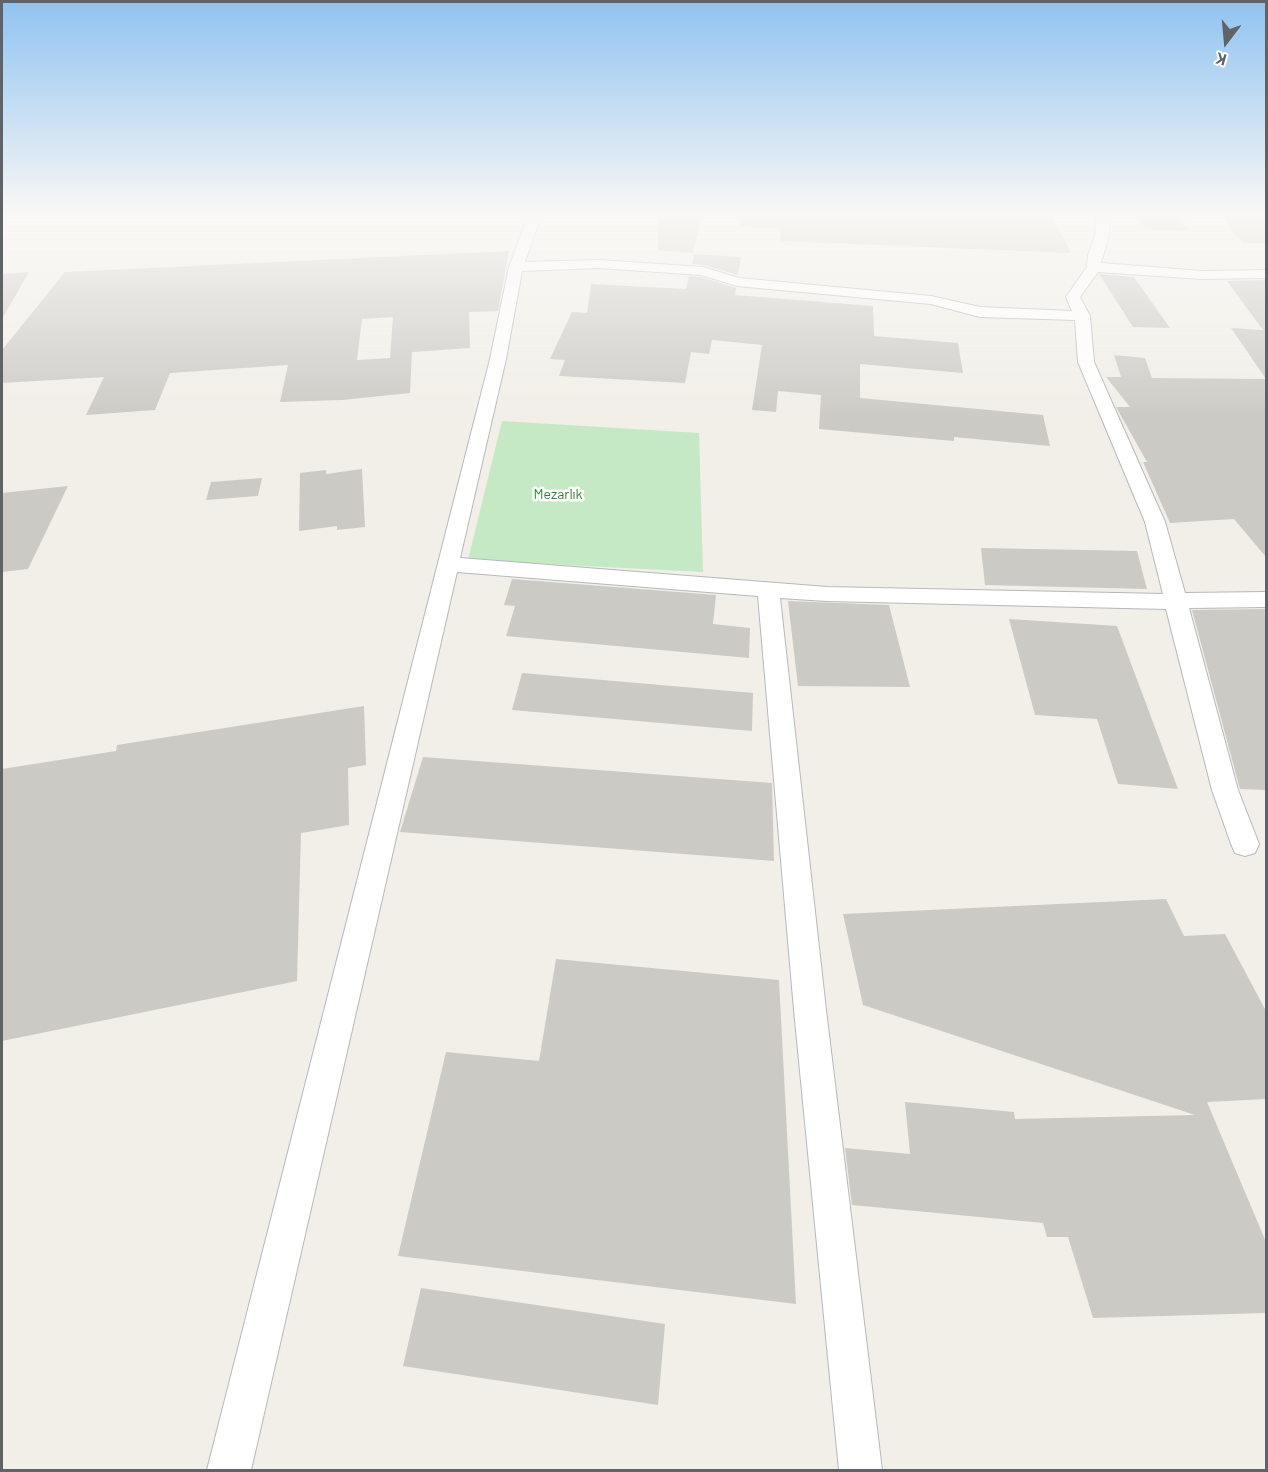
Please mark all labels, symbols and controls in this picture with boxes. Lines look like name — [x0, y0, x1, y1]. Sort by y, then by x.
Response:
north arrow — [1196, 12, 1256, 72]
text: K — [1213, 49, 1228, 70]
park label: Mezarlık — [533, 486, 583, 502]

